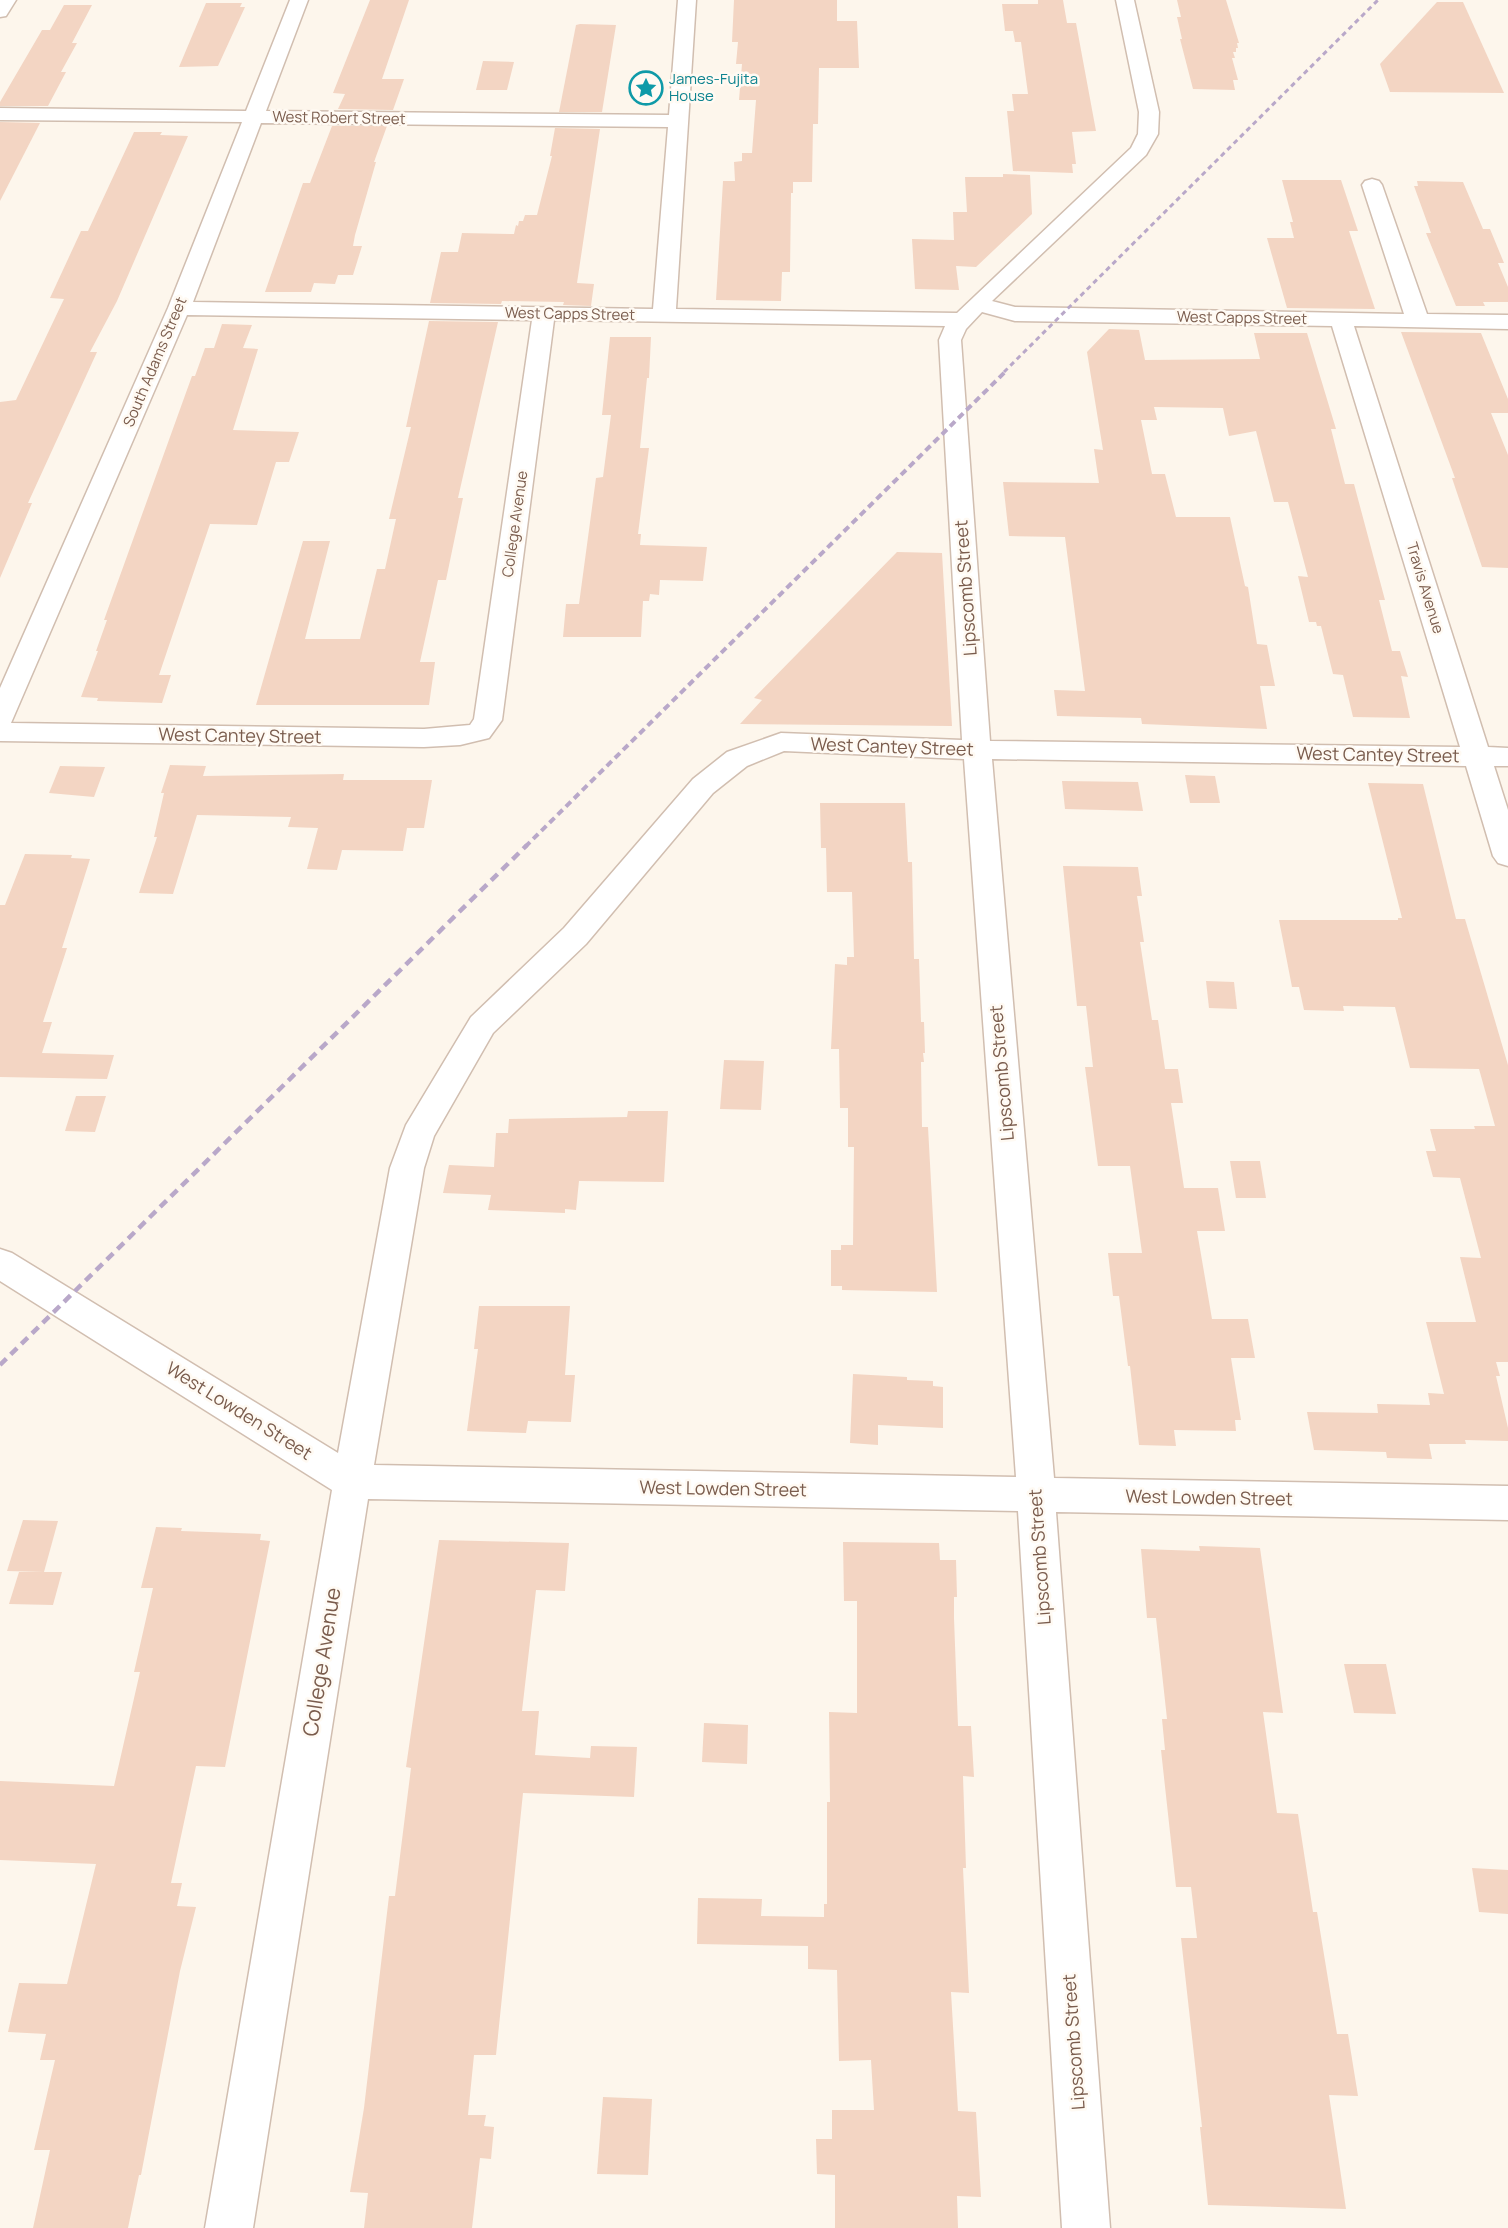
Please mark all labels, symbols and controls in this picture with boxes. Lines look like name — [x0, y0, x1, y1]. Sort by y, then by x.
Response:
place label: James-Fujita House — [669, 68, 758, 106]
place icon: James-Fujita House — [628, 70, 664, 106]
street label: West Robert Street — [272, 106, 406, 129]
street label: South Adams Street — [118, 294, 191, 430]
street label: West Capps Street — [505, 302, 635, 325]
street label: West Capps Street — [1177, 306, 1307, 329]
street label: College Avenue — [497, 469, 532, 579]
street label: Lipscomb Street — [948, 519, 982, 657]
street label: Travis Avenue — [1402, 540, 1449, 636]
street label: West Cantey Street — [158, 722, 322, 748]
street label: West Cantey Street — [810, 731, 974, 761]
street label: West Cantey Street — [1296, 741, 1460, 767]
street label: Lipscomb Street — [983, 1004, 1019, 1142]
street label: West Lowden Street — [162, 1356, 317, 1465]
street label: West Lowden Street — [639, 1475, 807, 1501]
street label: West Lowden Street — [1125, 1484, 1293, 1510]
street label: Lipscomb Street — [1022, 1488, 1056, 1626]
street label: College Avenue — [295, 1585, 347, 1738]
street label: Lipscomb Street — [1056, 1973, 1090, 2111]

